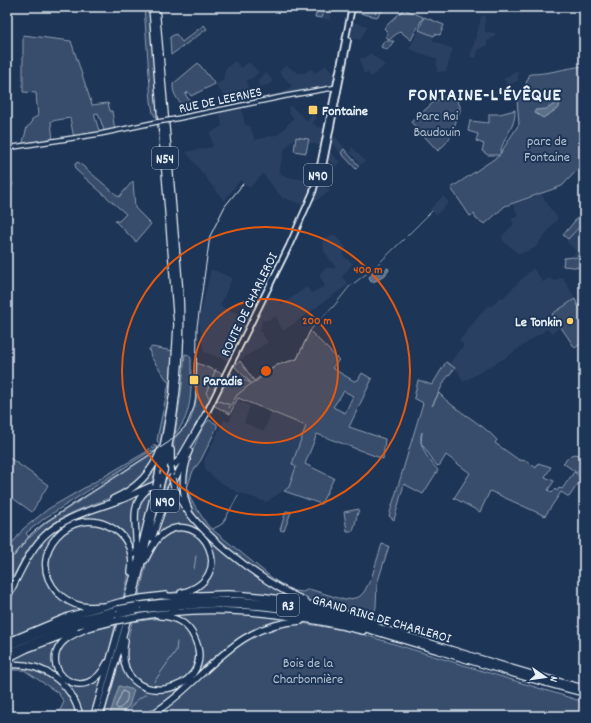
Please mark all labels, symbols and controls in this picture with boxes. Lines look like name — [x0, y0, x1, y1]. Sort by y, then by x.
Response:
street label: RUE DE LEERNES — [177, 82, 264, 120]
district label: FONTAINE-L'ÉVÊQUE — [408, 84, 562, 109]
place label: Fontaine — [322, 102, 368, 122]
marker: Fontaine — [307, 104, 319, 116]
park label: Parc Roi Baudouin — [413, 107, 461, 143]
park label: parc de Fontaine — [524, 132, 570, 168]
road number: N54 — [152, 147, 178, 169]
road number: N90 — [304, 164, 332, 186]
street label: ROUTE DE CHARLEROI — [216, 249, 284, 360]
text: 400 m — [353, 262, 383, 279]
text: 200 m — [302, 313, 332, 330]
place label: Le Tonkin — [515, 313, 563, 333]
marker: Le Tonkin — [565, 316, 575, 326]
centre of rings — [259, 364, 273, 378]
place label: Paradis — [203, 372, 243, 392]
marker: Paradis — [188, 374, 200, 386]
road number: N90 — [151, 490, 179, 512]
street label: GRAND RING DE CHARLEROI — [310, 590, 454, 650]
road number: R3 — [277, 594, 299, 616]
park label: Bois de la Charbonnière — [273, 654, 343, 690]
north arrow — [525, 657, 565, 697]
text: N — [544, 674, 561, 684]

